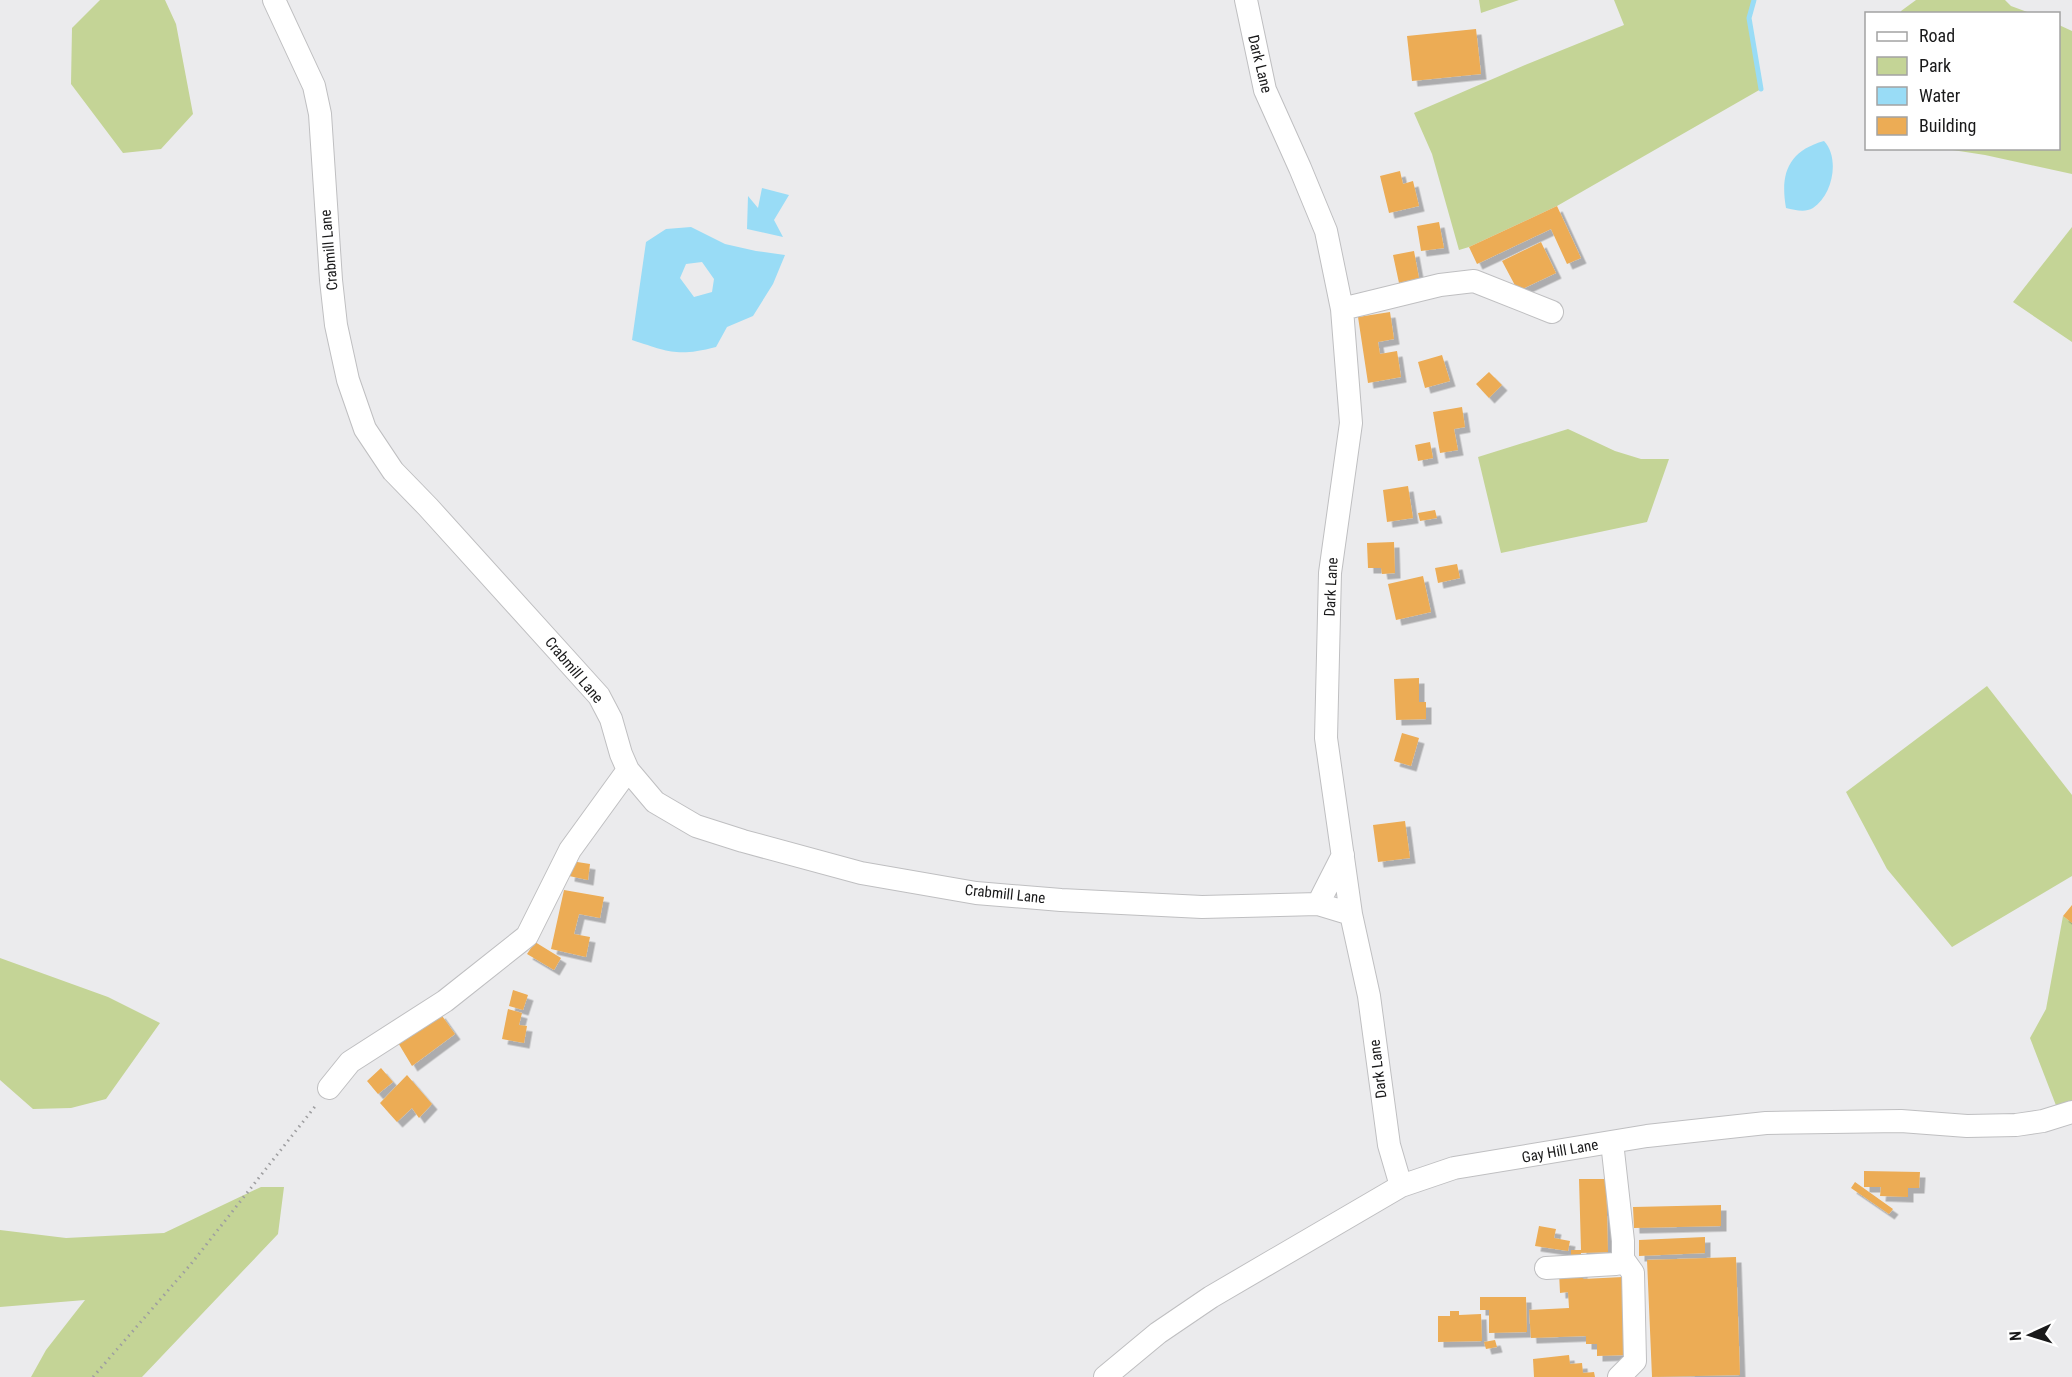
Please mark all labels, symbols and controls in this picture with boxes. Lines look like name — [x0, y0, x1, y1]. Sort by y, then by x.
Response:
legend — [1865, 12, 2060, 150]
text: Road — [1919, 25, 1955, 46]
street label: Dark Lane — [1244, 33, 1276, 95]
text: Park — [1919, 55, 1951, 76]
text: Water — [1919, 85, 1961, 106]
text: Building — [1919, 115, 1976, 136]
street label: Crabmill Lane — [317, 209, 341, 291]
street label: Dark Lane — [1320, 557, 1342, 617]
street label: Crabmill Lane — [541, 633, 607, 707]
street label: Crabmill Lane — [964, 881, 1046, 907]
street label: Dark Lane — [1365, 1039, 1391, 1099]
street label: Gay Hill Lane — [1520, 1135, 1600, 1167]
north arrow — [2000, 1305, 2060, 1365]
text: N — [2006, 1330, 2025, 1342]

